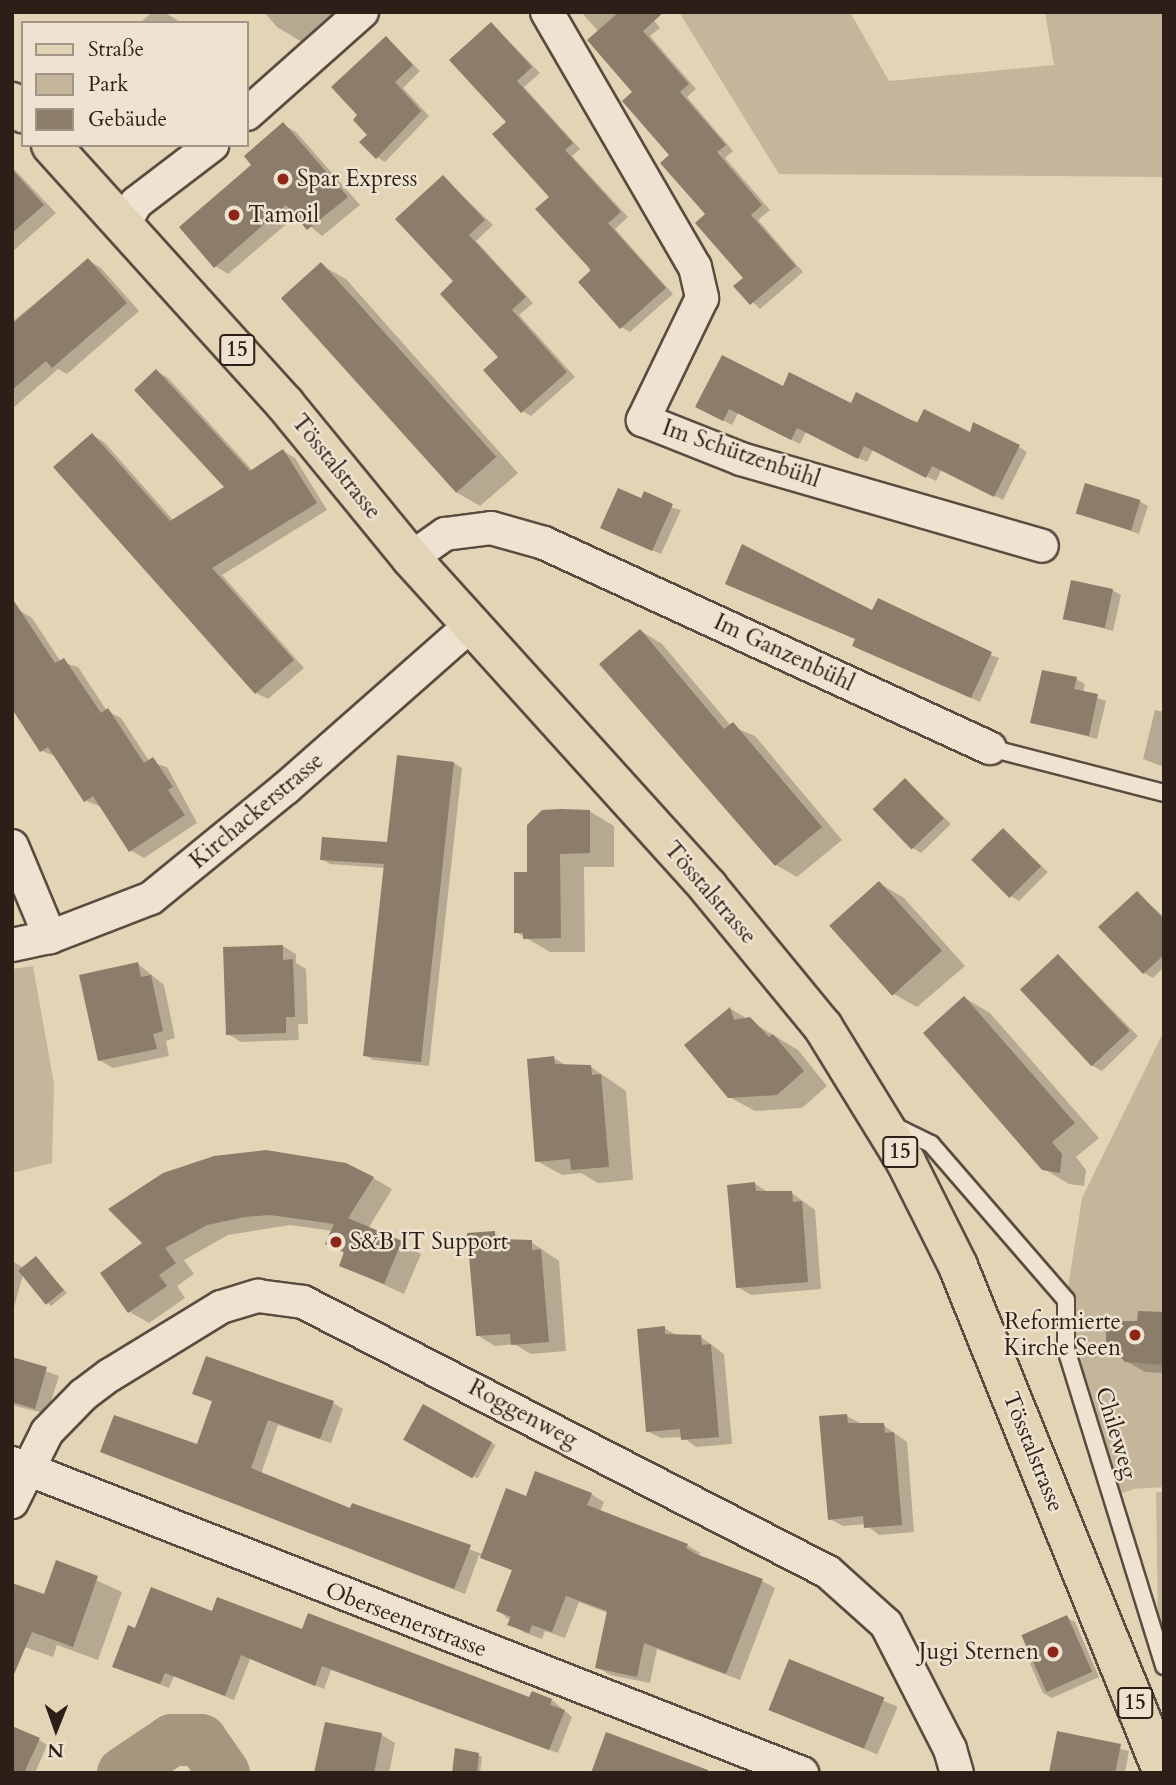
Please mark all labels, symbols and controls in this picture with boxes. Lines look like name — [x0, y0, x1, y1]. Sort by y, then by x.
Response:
legend — [21, 21, 248, 147]
text: Straße — [88, 35, 144, 64]
text: Park — [88, 70, 128, 99]
text: Gebäude — [88, 105, 167, 134]
place label: Spar Express — [297, 165, 417, 193]
marker: Spar Express — [275, 171, 291, 187]
place label: Tamoil — [248, 201, 319, 229]
marker: Tamoil — [226, 207, 242, 223]
road number: 15 — [218, 332, 256, 368]
street label: Tösstalstrasse — [285, 409, 387, 525]
street label: Im Schützenbühl — [658, 414, 824, 494]
street label: Im Ganzenbühl — [709, 608, 859, 698]
street label: Kirchackerstrasse — [185, 747, 329, 875]
street label: Tösstalstrasse — [658, 836, 762, 950]
road number: 15 — [881, 1134, 919, 1170]
place label: S&B IT Support — [350, 1228, 508, 1256]
marker: S&B IT Support — [328, 1234, 344, 1250]
place label: Reformierte Kirche Seen — [1004, 1308, 1121, 1362]
marker: Reformierte Kirche Seen — [1127, 1327, 1143, 1343]
street label: Roggenweg — [464, 1374, 582, 1454]
street label: Chileweg — [1089, 1384, 1143, 1482]
street label: Tösstalstrasse — [996, 1388, 1070, 1516]
street label: Oberseenerstrasse — [321, 1577, 491, 1663]
place label: Jugi Sternen — [919, 1638, 1039, 1666]
marker: Jugi Sternen — [1045, 1644, 1061, 1660]
road number: 15 — [1116, 1686, 1154, 1720]
north arrow — [21, 1694, 91, 1764]
text: N — [47, 1737, 64, 1763]

